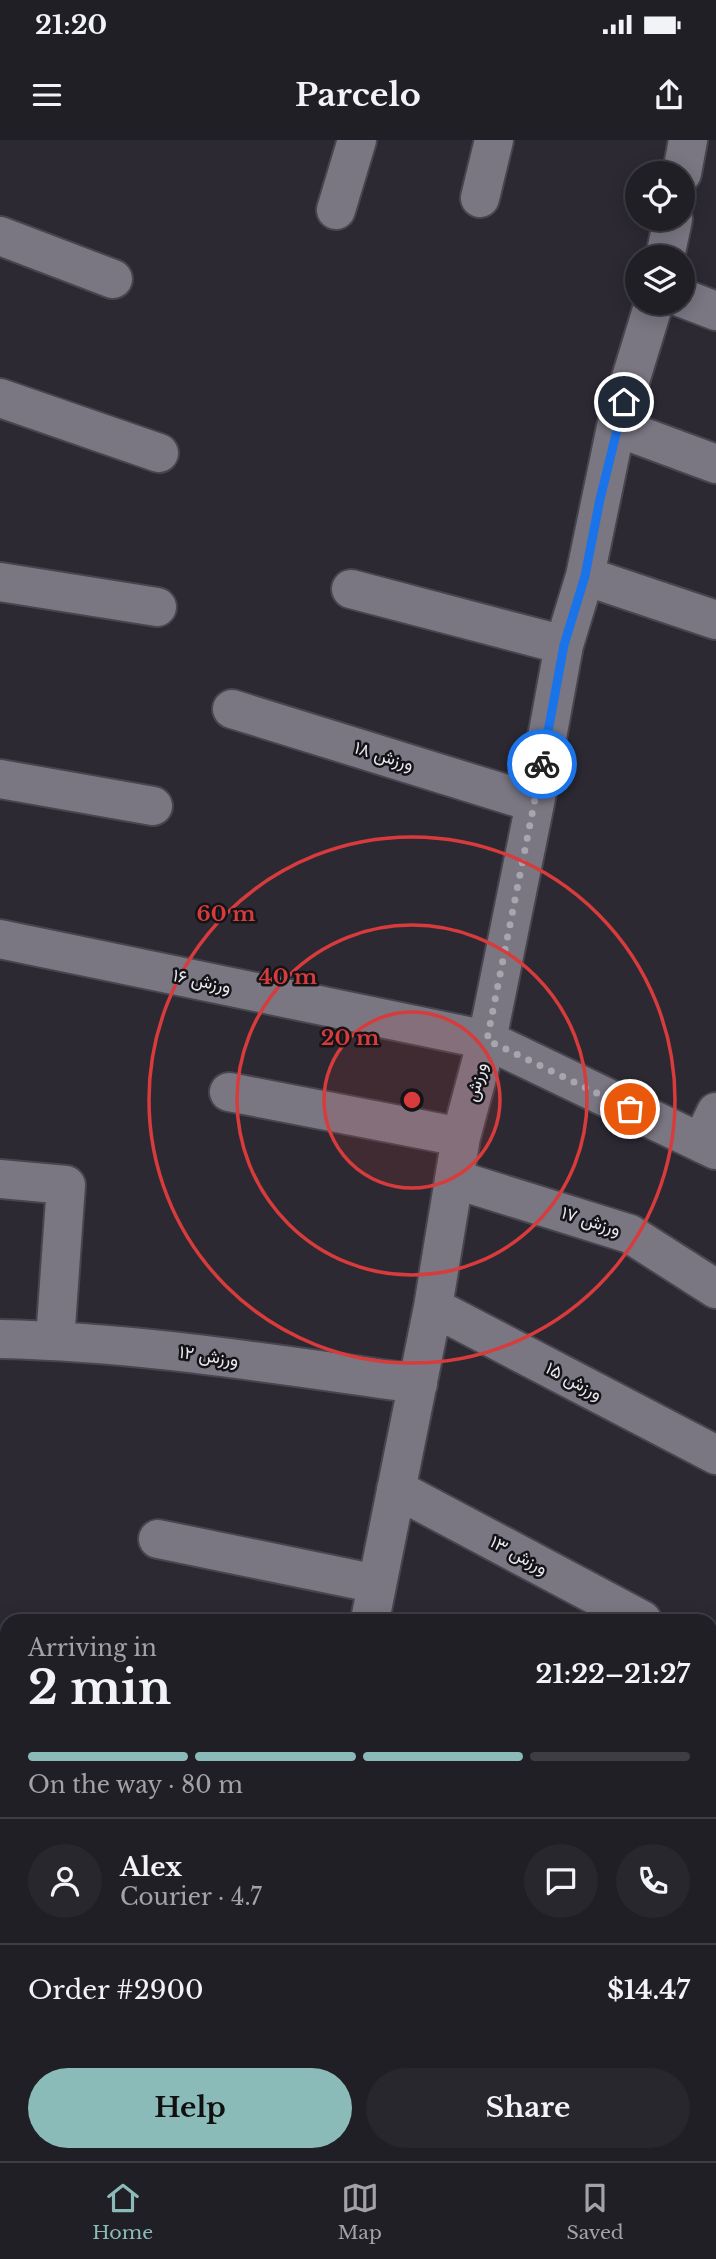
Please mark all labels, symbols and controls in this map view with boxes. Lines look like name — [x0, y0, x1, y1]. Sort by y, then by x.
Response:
text: 21:20 — [35, 9, 107, 41]
text: Parcelo — [295, 75, 421, 115]
icon: menu — [28, 76, 66, 114]
icon: share — [650, 76, 688, 114]
map controls — [625, 161, 695, 315]
button: locate — [625, 161, 695, 231]
button: layers — [625, 245, 695, 315]
pin — [594, 372, 654, 432]
icon: home — [605, 383, 643, 421]
courier — [507, 729, 577, 799]
street label: ورزش ۱۸ — [352, 737, 416, 775]
icon: bike — [523, 745, 561, 783]
text: 60 m — [197, 901, 255, 927]
street label: ورزش ۱۶ — [171, 964, 233, 998]
text: 40 m — [259, 964, 317, 990]
text: 20 m — [321, 1025, 379, 1051]
street label: ورزش — [460, 1060, 492, 1104]
pin — [600, 1079, 660, 1139]
centre of rings — [400, 1088, 424, 1112]
icon: bag — [611, 1090, 649, 1128]
street label: ورزش ۱۷ — [559, 1202, 623, 1240]
street label: ورزش ۱۲ — [178, 1341, 240, 1371]
street label: ورزش ۱۵ — [542, 1357, 606, 1405]
street label: ورزش ۱۳ — [486, 1531, 552, 1579]
text: Arriving in — [28, 1634, 157, 1662]
text: 21:22–21:27 — [536, 1658, 690, 1690]
text: 2 min — [28, 1659, 171, 1716]
text: On the way · 80 m — [28, 1771, 243, 1799]
button: person — [28, 1844, 102, 1918]
button: chat — [524, 1844, 598, 1918]
button: phone — [616, 1844, 690, 1918]
text: Alex — [120, 1851, 182, 1883]
text: Courier · 4.7 — [120, 1883, 262, 1911]
text: Order #2900 — [28, 1974, 204, 2006]
text: $14.47 — [607, 1974, 690, 2006]
button: Help — [28, 2068, 352, 2148]
button: Share — [366, 2068, 690, 2148]
tab: Home — [92, 2179, 153, 2244]
tab: Map — [338, 2179, 382, 2244]
tab: Saved — [566, 2179, 624, 2244]

